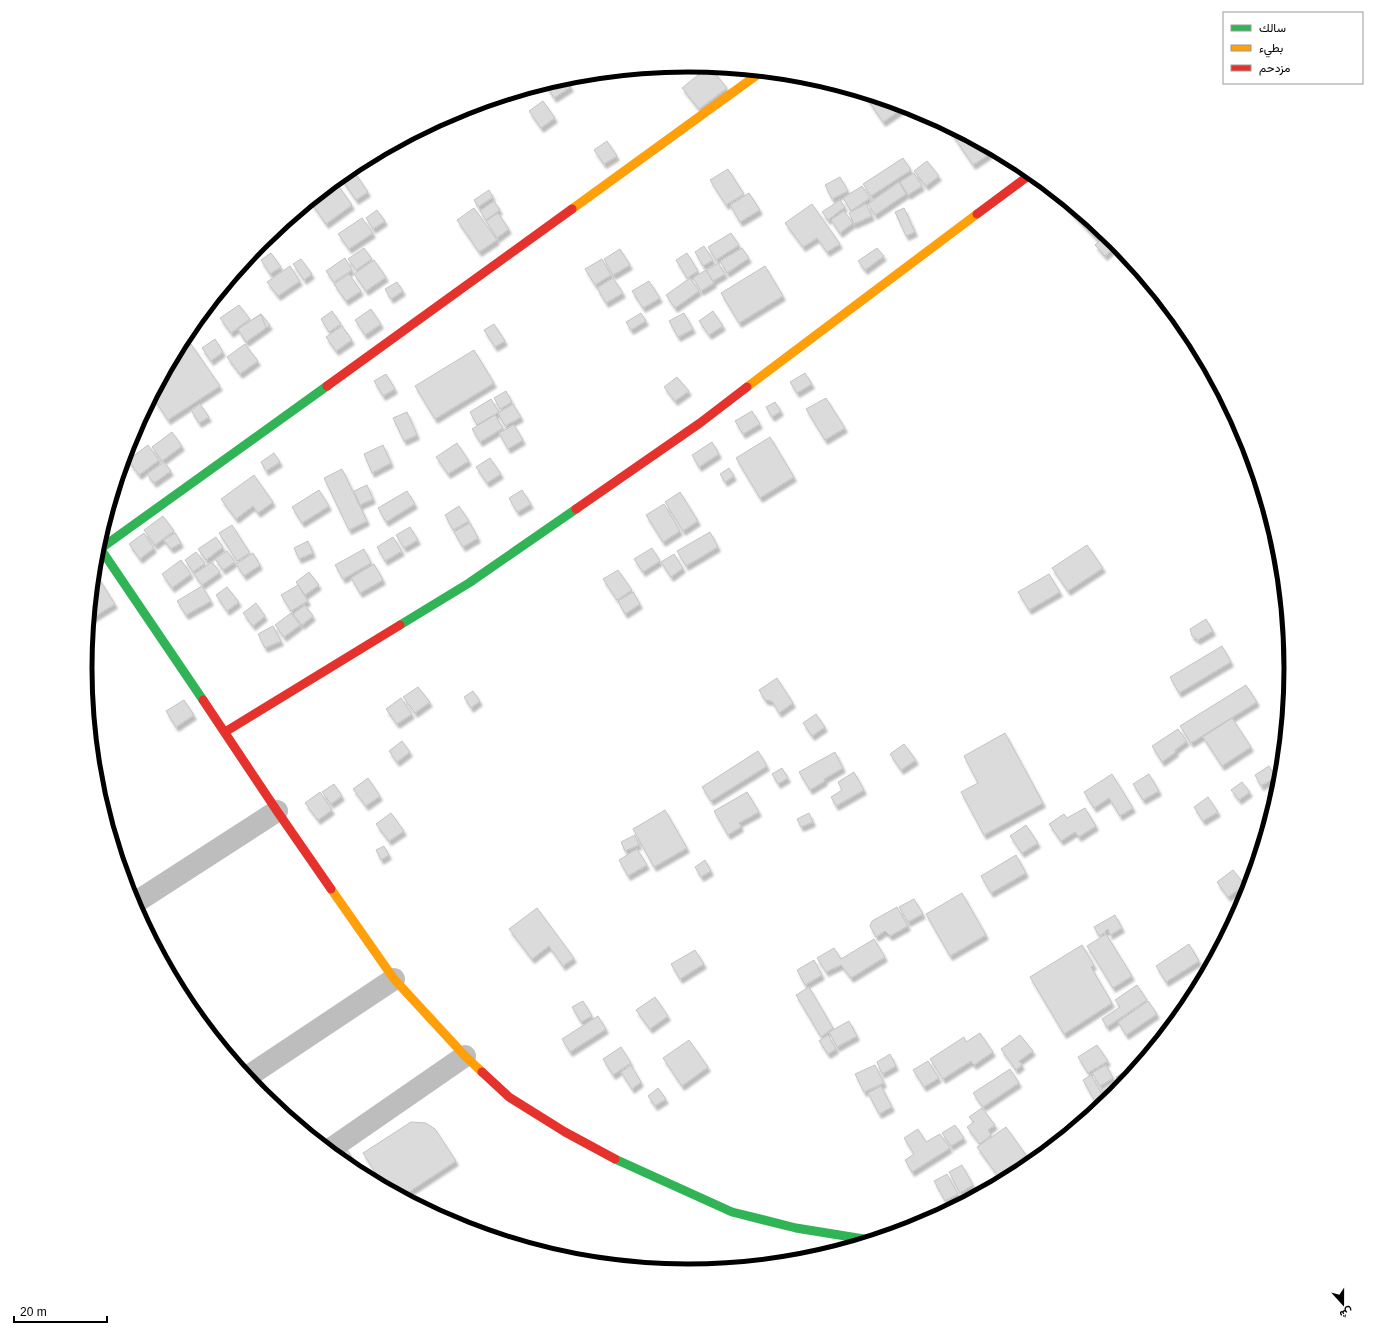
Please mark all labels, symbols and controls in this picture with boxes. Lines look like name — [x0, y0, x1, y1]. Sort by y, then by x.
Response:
legend — [1223, 12, 1363, 84]
text: سالك — [1259, 21, 1286, 35]
text: بطيء — [1259, 41, 1283, 58]
text: مزدحم — [1259, 61, 1290, 76]
north arrow — [1323, 1284, 1363, 1324]
scale bar — [14, 1298, 107, 1324]
text: ش — [1338, 1304, 1355, 1321]
text: 20 m — [20, 1305, 47, 1319]

